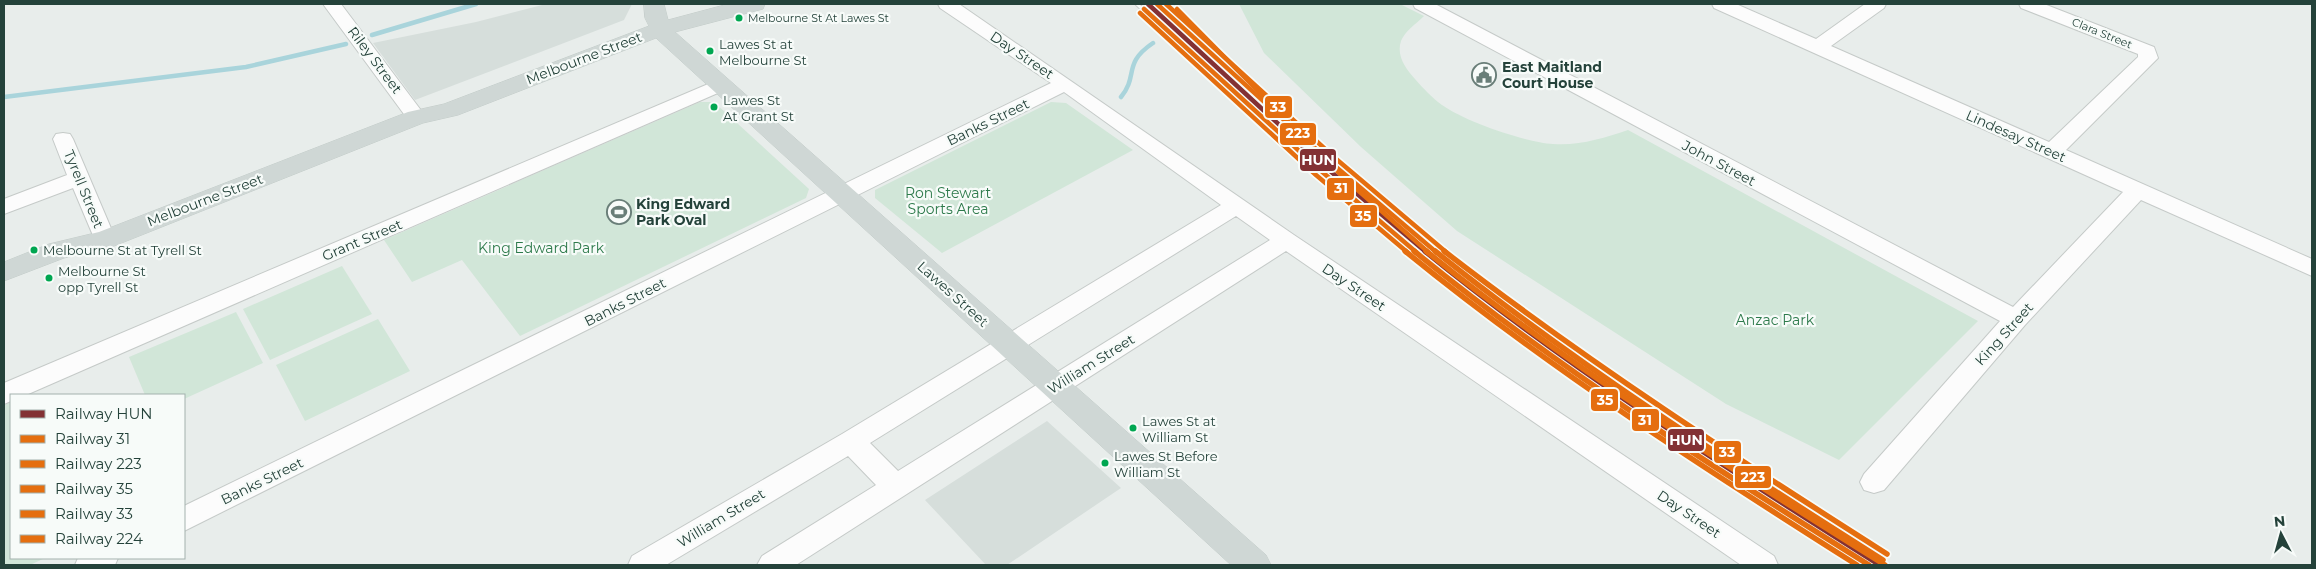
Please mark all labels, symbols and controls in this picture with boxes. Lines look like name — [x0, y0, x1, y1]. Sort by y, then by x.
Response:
place label: Melbourne St At Lawes St — [748, 11, 889, 25]
marker: Melbourne St At Lawes St — [734, 13, 744, 23]
street label: Clara Street — [2070, 15, 2135, 52]
street label: Riley Street — [344, 23, 406, 97]
street label: Day Street — [987, 27, 1058, 83]
street label: Melbourne Street — [523, 28, 645, 88]
place label: Lawes St at Melbourne St — [719, 36, 807, 68]
marker: Lawes St at Melbourne St — [705, 46, 715, 56]
place label: East Maitland Court House — [1502, 58, 1602, 92]
public building icon: East Maitland Court House — [1471, 62, 1497, 88]
place label: Lawes St At Grant St — [723, 92, 794, 124]
street label: Banks Street — [944, 94, 1032, 150]
line badge: 33 — [1264, 95, 1293, 119]
text: 33 — [1269, 98, 1286, 116]
marker: Lawes St At Grant St — [709, 102, 719, 112]
street label: Lindesay Street — [1963, 106, 2069, 166]
line badge: 223 — [1279, 122, 1317, 146]
text: 223 — [1286, 124, 1310, 142]
street label: John Street — [1678, 136, 1759, 190]
street label: Tyrell Street — [60, 147, 108, 231]
line badge: HUN — [1299, 148, 1337, 172]
text: HUN — [1301, 151, 1335, 169]
street label: Melbourne Street — [144, 170, 266, 230]
line badge: 31 — [1326, 177, 1355, 201]
text: 31 — [1333, 179, 1348, 197]
park label: Ron Stewart Sports Area — [905, 184, 991, 218]
place label: King Edward Park Oval — [636, 195, 730, 229]
sports icon: King Edward Park Oval — [606, 199, 632, 225]
line badge: 35 — [1349, 204, 1378, 228]
text: 35 — [1354, 207, 1371, 225]
street label: Grant Street — [319, 215, 405, 265]
park label: King Edward Park — [478, 239, 605, 257]
place label: Melbourne St at Tyrell St — [43, 242, 202, 258]
marker: Melbourne St at Tyrell St — [29, 245, 39, 255]
street label: Lawes Street — [914, 257, 993, 331]
street label: Day Street — [1319, 259, 1390, 315]
place label: Melbourne St opp Tyrell St — [58, 263, 146, 295]
marker: Melbourne St opp Tyrell St — [44, 273, 54, 283]
street label: Banks Street — [581, 274, 669, 330]
street label: King Street — [1971, 298, 2037, 369]
park label: Anzac Park — [1736, 311, 1815, 329]
street label: William Street — [1044, 330, 1138, 398]
line badge: 35 — [1590, 388, 1619, 412]
text: 35 — [1596, 391, 1613, 409]
legend — [10, 394, 185, 559]
text: Railway HUN — [55, 404, 152, 423]
line badge: 31 — [1631, 408, 1660, 432]
text: 31 — [1637, 411, 1652, 429]
place label: Lawes St at William St — [1142, 413, 1216, 445]
marker: Lawes St at William St — [1128, 423, 1138, 433]
line badge: HUN — [1667, 428, 1705, 452]
text: Railway 31 — [55, 429, 130, 448]
text: HUN — [1669, 431, 1703, 449]
line badge: 33 — [1713, 440, 1742, 464]
text: 33 — [1718, 443, 1735, 461]
place label: Lawes St Before William St — [1114, 448, 1218, 480]
street label: Banks Street — [218, 453, 306, 509]
text: Railway 223 — [55, 454, 142, 473]
marker: Lawes St Before William St — [1100, 458, 1110, 468]
line badge: 223 — [1734, 465, 1772, 489]
text: 223 — [1741, 468, 1765, 486]
text: Railway 35 — [55, 479, 133, 498]
street label: William Street — [674, 485, 769, 551]
street label: Day Street — [1654, 486, 1725, 542]
text: Railway 33 — [55, 504, 133, 523]
north arrow — [2256, 509, 2306, 559]
text: N — [2273, 512, 2286, 531]
text: Railway 224 — [55, 529, 143, 548]

